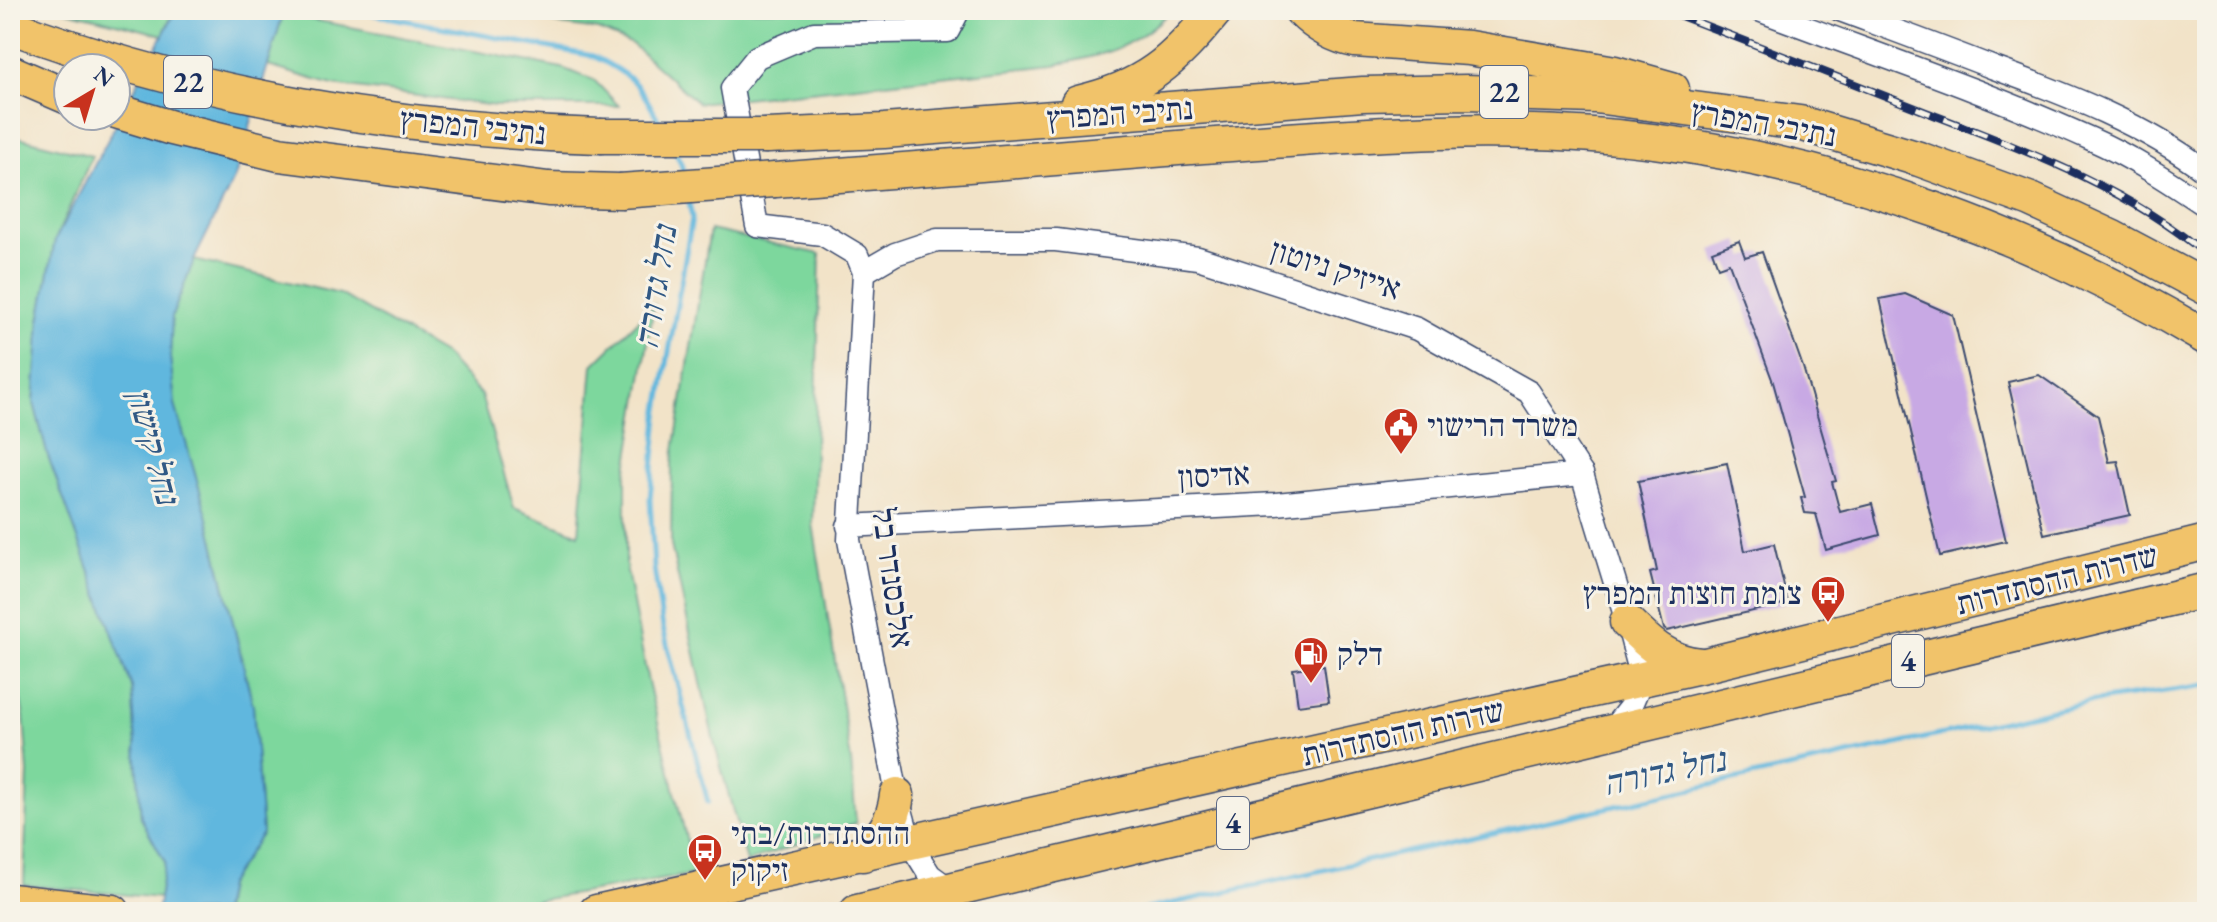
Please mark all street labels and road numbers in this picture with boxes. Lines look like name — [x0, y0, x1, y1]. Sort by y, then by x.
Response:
road number: 22 — [164, 56, 212, 108]
road number: 22 — [1480, 66, 1528, 118]
street label: נתיבי המפרץ — [1045, 87, 1195, 139]
street label: נתיבי המפרץ — [1688, 90, 1840, 156]
street label: נתיבי המפרץ — [398, 97, 548, 155]
street label: אייזיק ניוטון — [1266, 228, 1406, 310]
street label: אדיסון — [1177, 452, 1251, 498]
street label: אלכסנדר בל — [862, 505, 924, 651]
street label: שדרות ההסתדרות — [1952, 534, 2162, 624]
road number: 4 — [1892, 635, 1924, 687]
street label: שדרות ההסתדרות — [1298, 688, 1508, 776]
road number: 4 — [1217, 797, 1249, 849]

